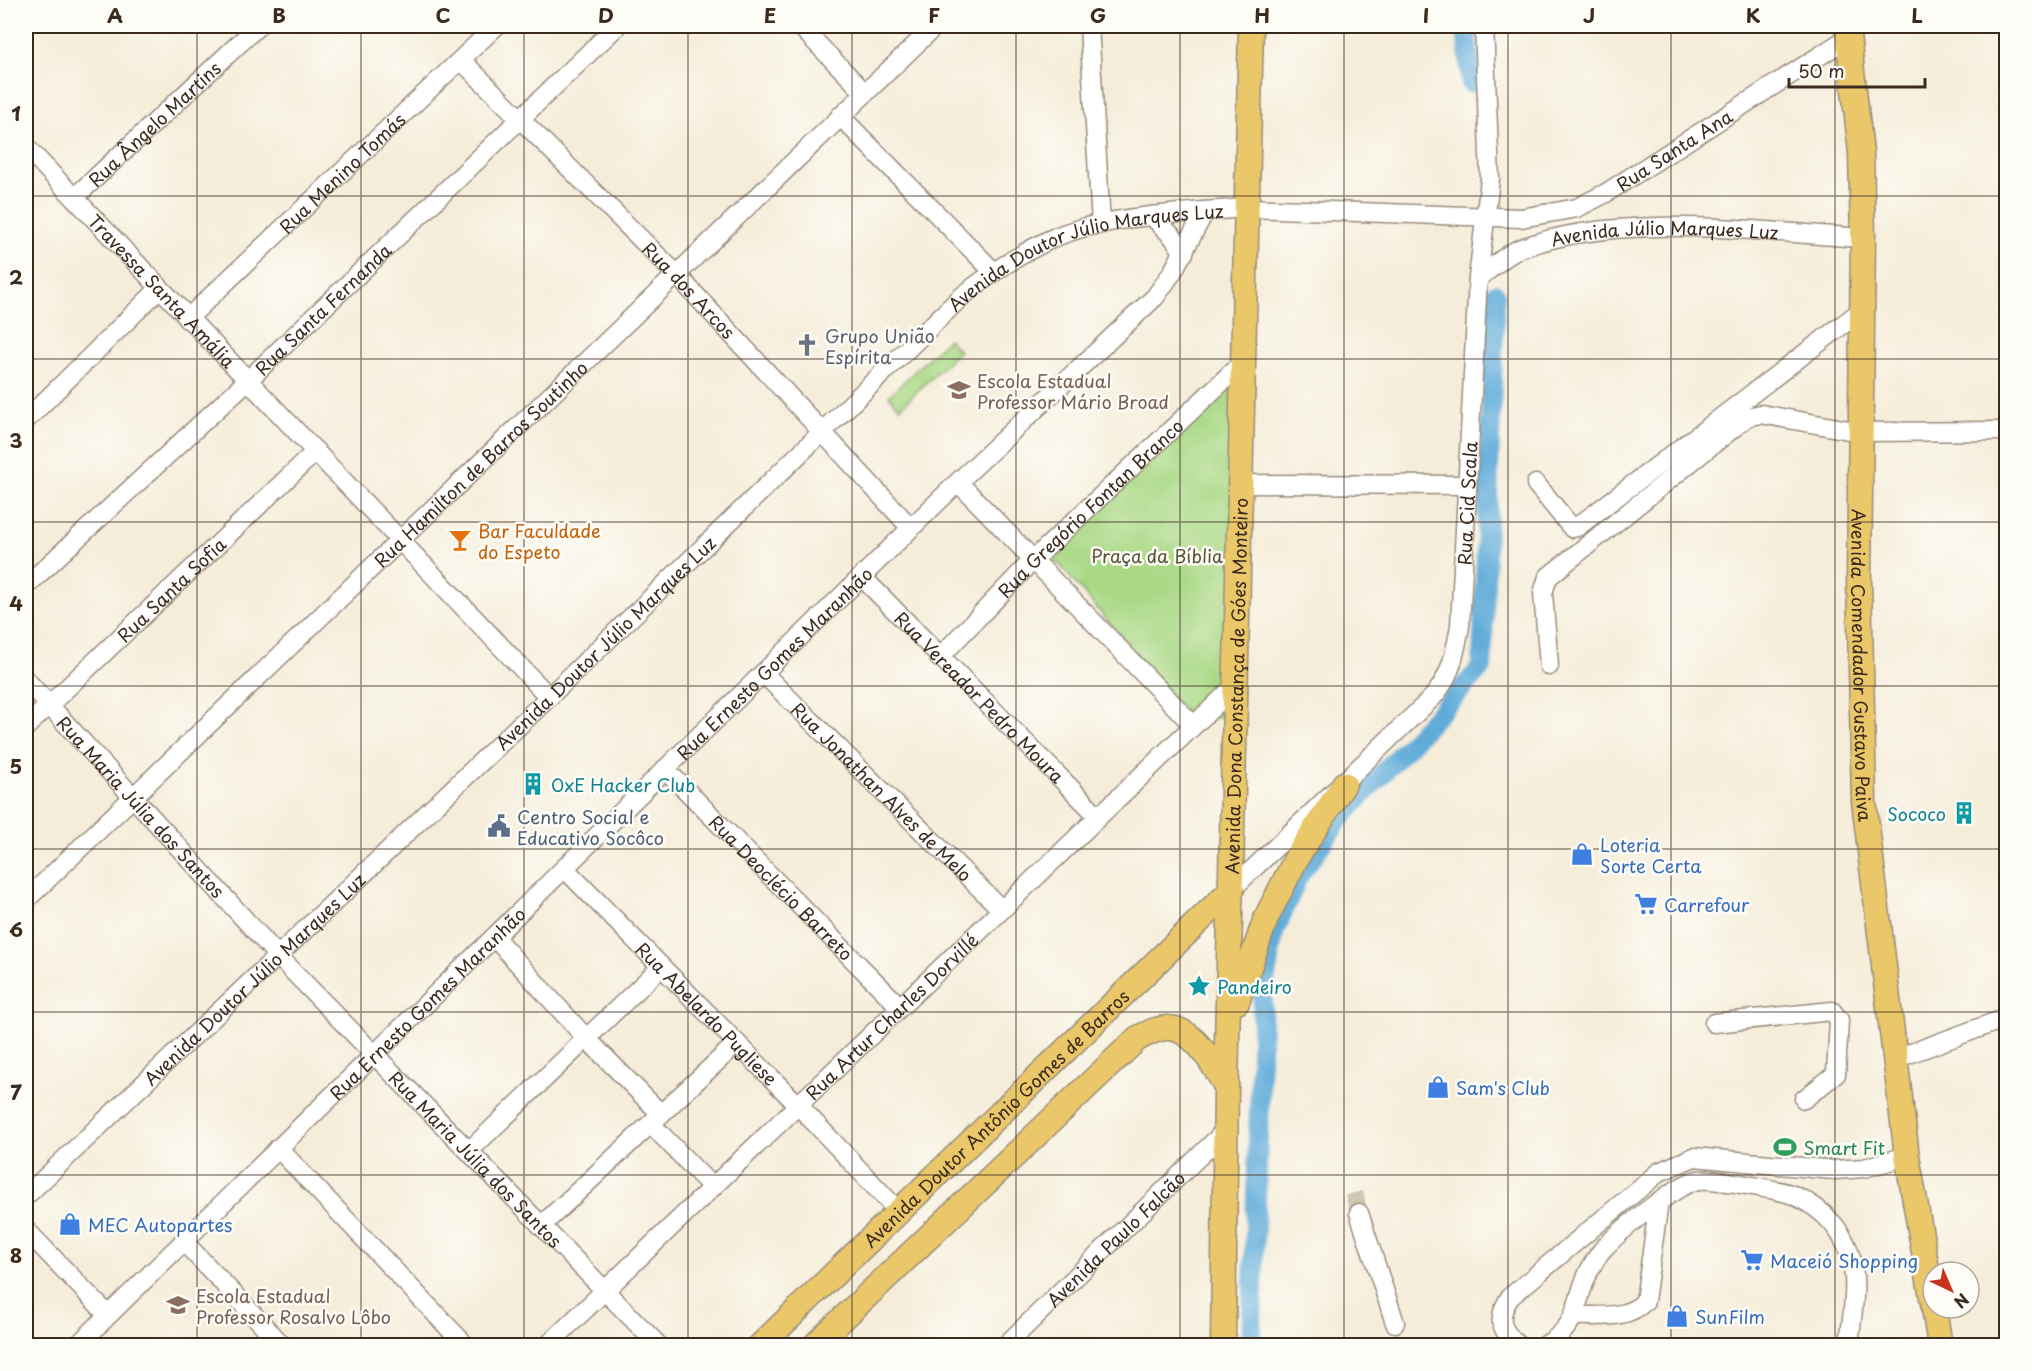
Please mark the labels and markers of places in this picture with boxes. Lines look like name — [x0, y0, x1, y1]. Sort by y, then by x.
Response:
place label: Grupo União Espírita — [825, 322, 935, 370]
church icon: Grupo União Espírita — [794, 332, 820, 358]
place label: Escola Estadual Professor Mário Broad — [977, 367, 1169, 415]
school or university icon: Escola Estadual Professor Mário Broad — [946, 377, 972, 403]
place label: Bar Faculdade do Espeto — [478, 517, 600, 565]
bar icon: Bar Faculdade do Espeto — [447, 527, 473, 553]
building icon: 0xE Hacker Club — [520, 771, 546, 797]
place label: 0xE Hacker Club — [551, 771, 695, 798]
place label: Sococo — [1887, 800, 1946, 827]
building icon: Sococo — [1951, 800, 1977, 826]
place label: Centro Social e Educativo Socôco — [517, 803, 664, 851]
public building icon: Centro Social e Educativo Socôco — [486, 813, 512, 839]
place label: Loteria Sorte Certa — [1600, 831, 1702, 879]
shop icon: Loteria Sorte Certa — [1569, 841, 1595, 867]
supermarket icon: Carrefour — [1633, 891, 1659, 917]
place label: Carrefour — [1664, 891, 1750, 918]
place icon: Pandeiro — [1186, 973, 1212, 999]
place label: Pandeiro — [1217, 973, 1292, 1000]
shop icon: Sam's Club — [1425, 1074, 1451, 1100]
place label: Sam's Club — [1456, 1074, 1550, 1101]
sports icon: Smart Fit — [1772, 1134, 1798, 1160]
place label: Smart Fit — [1803, 1134, 1885, 1161]
shop icon: MEC Autopartes — [57, 1211, 83, 1237]
place label: MEC Autopartes — [88, 1211, 232, 1238]
supermarket icon: Maceió Shopping — [1739, 1247, 1765, 1273]
place label: Maceió Shopping — [1770, 1247, 1918, 1274]
place label: Escola Estadual Professor Rosalvo Lôbo — [196, 1282, 391, 1330]
school or university icon: Escola Estadual Professor Rosalvo Lôbo — [165, 1292, 191, 1318]
shop icon: SunFilm — [1664, 1303, 1690, 1329]
place label: SunFilm — [1695, 1303, 1765, 1330]

